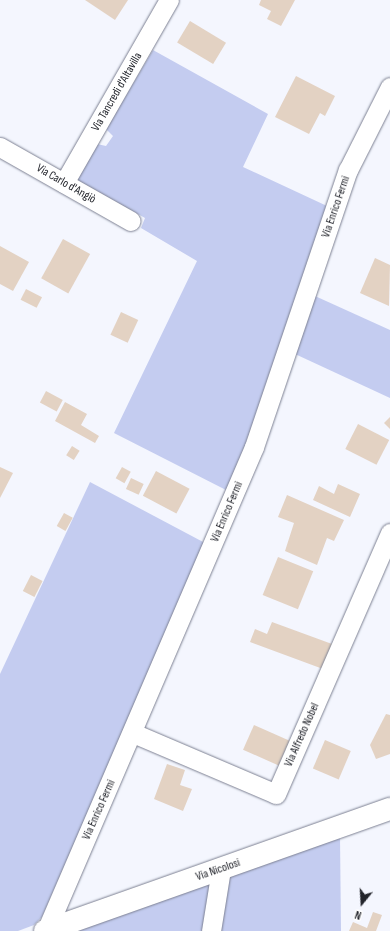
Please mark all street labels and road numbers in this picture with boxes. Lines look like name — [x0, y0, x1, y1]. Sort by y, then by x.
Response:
street label: Via Tancredi d'Altavilla — [89, 50, 145, 134]
street label: Via Carlo d'Angiò — [34, 161, 98, 207]
street label: Via Enrico Fermi — [319, 174, 353, 240]
street label: Via Enrico Fermi — [208, 480, 246, 544]
street label: Via Alfredo Nobel — [282, 701, 322, 769]
street label: Via Enrico Fermi — [79, 778, 119, 842]
street label: Via Nicolosi — [194, 856, 242, 884]

